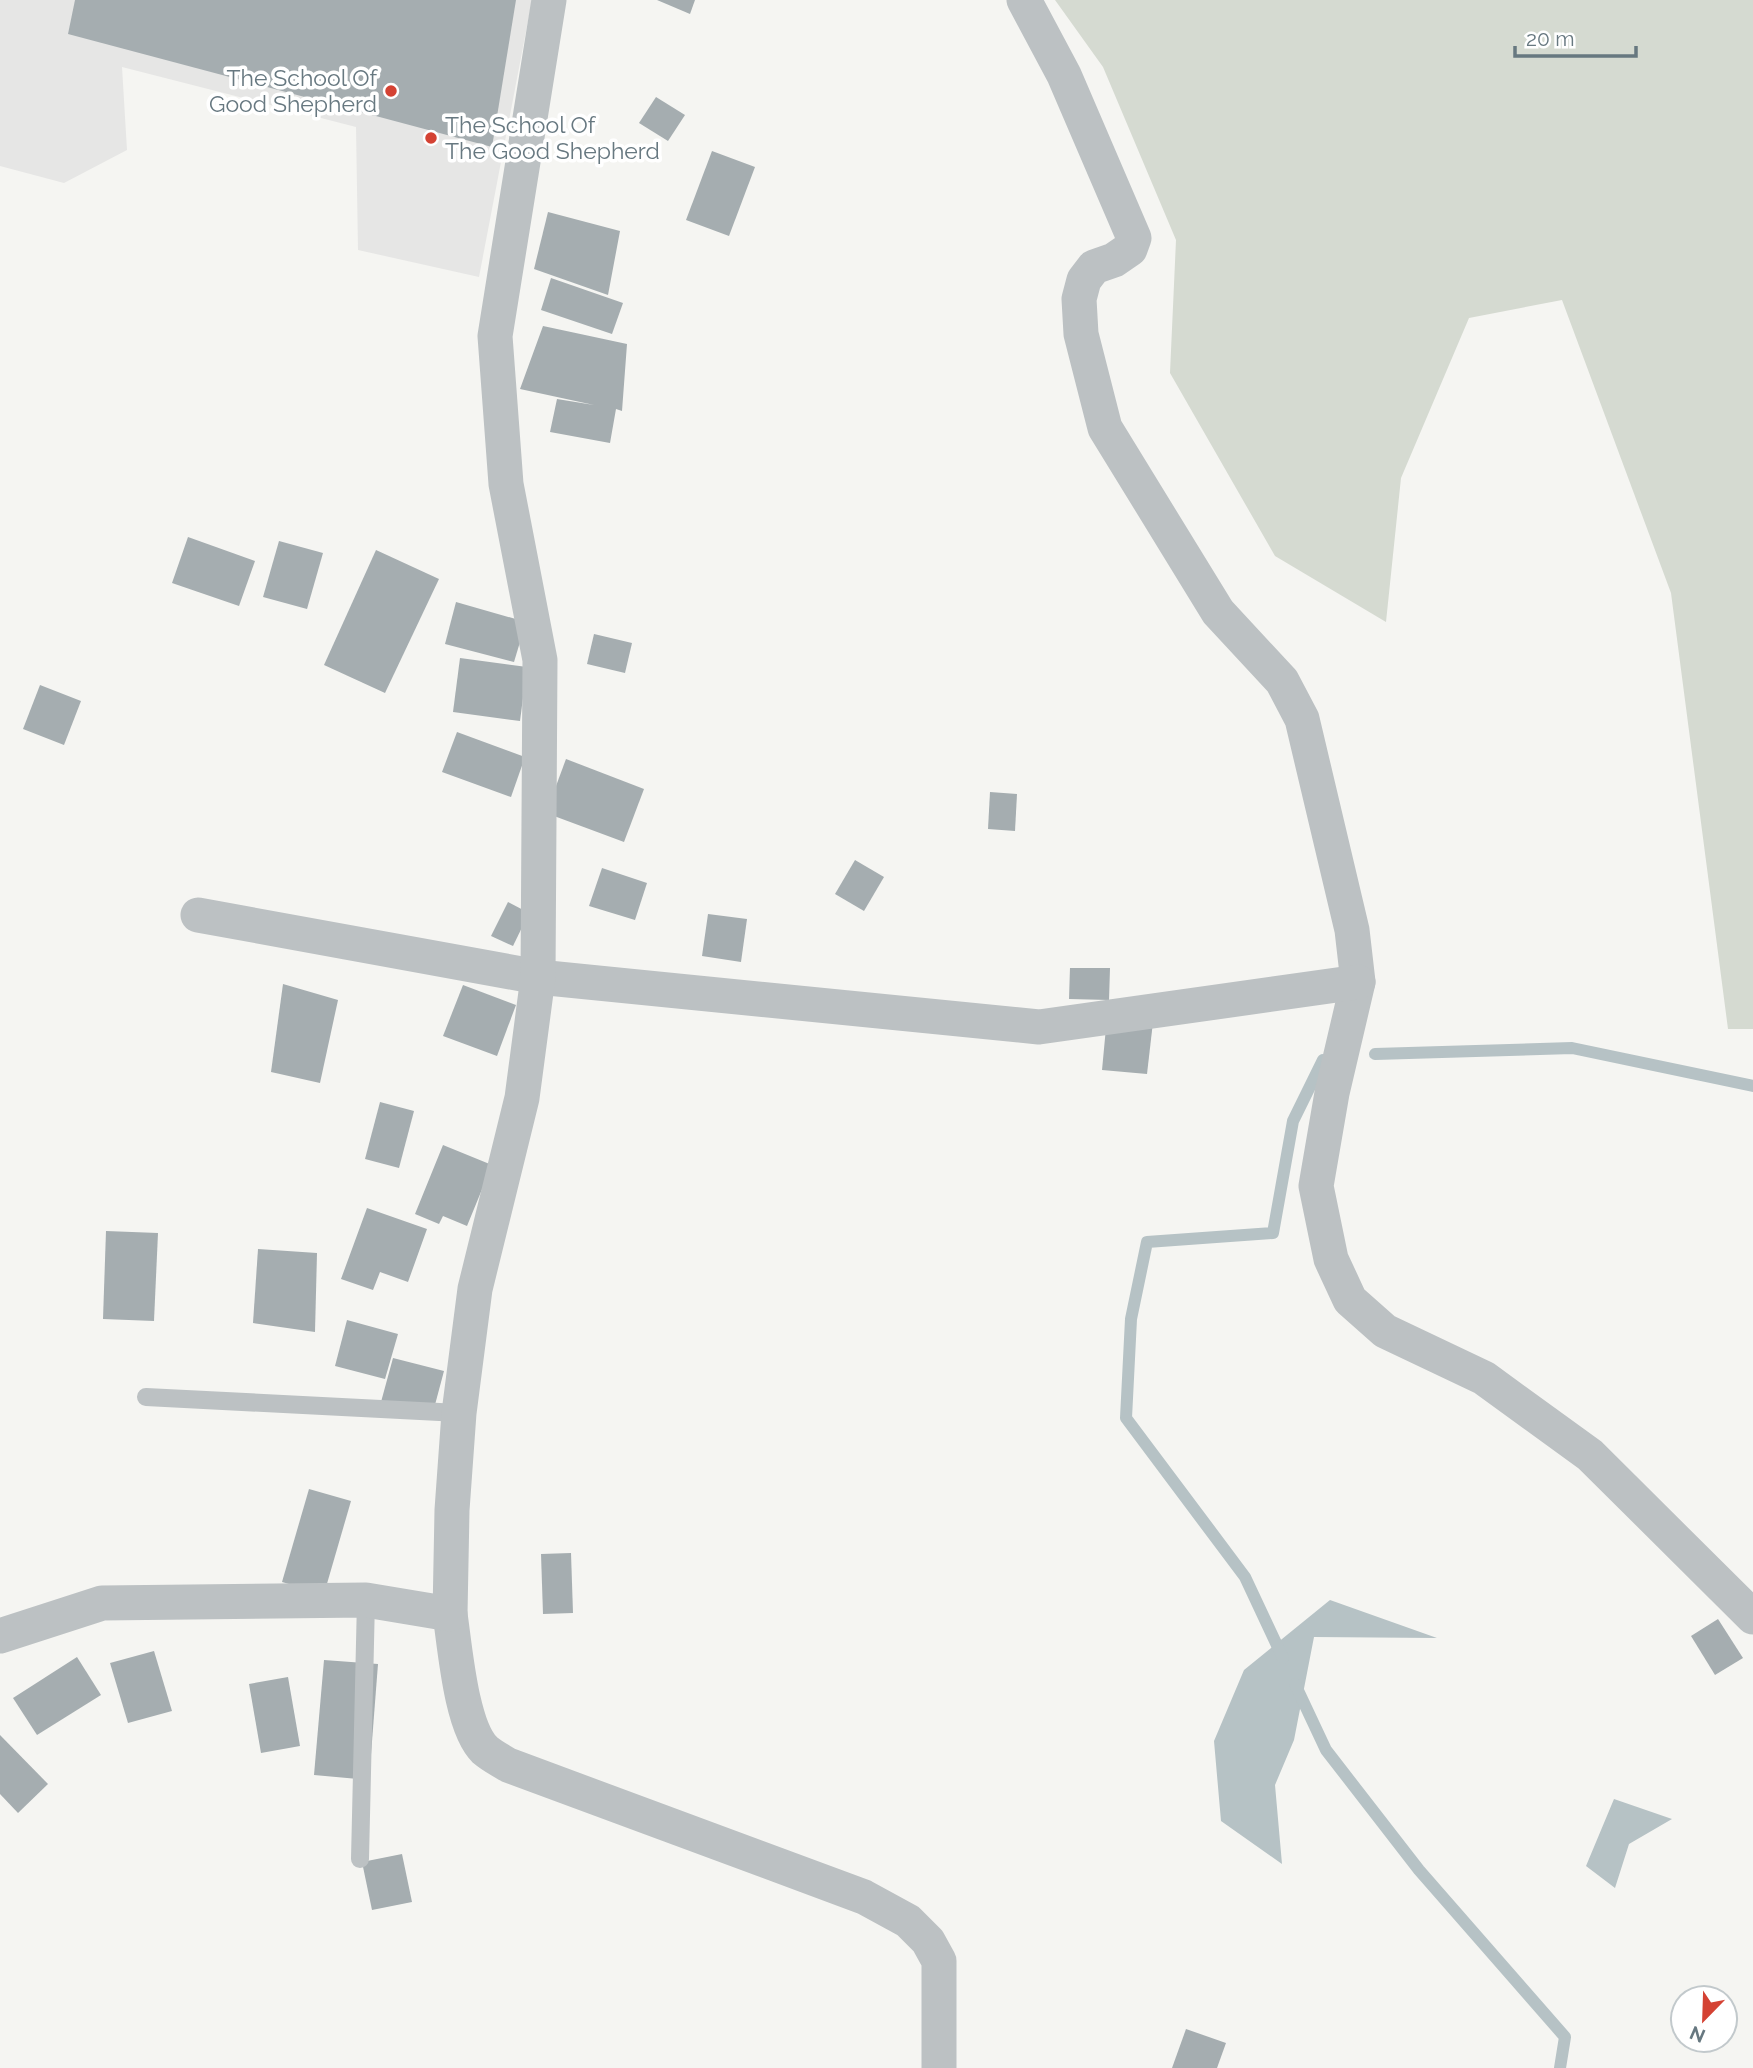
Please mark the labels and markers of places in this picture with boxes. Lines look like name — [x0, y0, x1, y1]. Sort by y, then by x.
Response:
place label: The School Of Good Shepherd — [209, 64, 378, 117]
marker: The School Of Good Shepherd — [383, 83, 399, 99]
place label: The School Of The Good Shepherd — [445, 111, 660, 164]
marker: The School Of The Good Shepherd — [423, 130, 439, 146]

